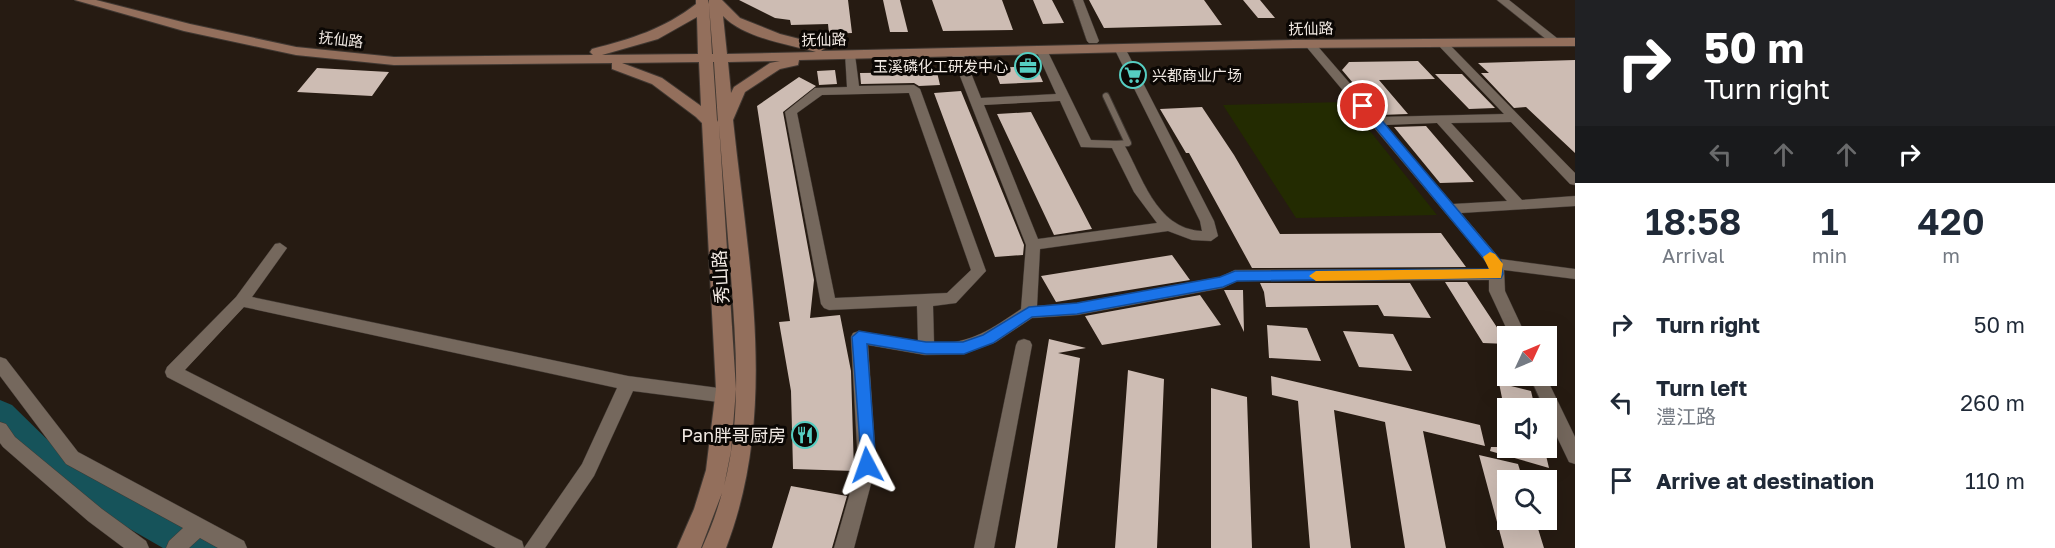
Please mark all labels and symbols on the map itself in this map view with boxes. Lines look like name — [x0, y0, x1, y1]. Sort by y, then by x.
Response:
street label: 抚仙路 — [1288, 19, 1334, 37]
street label: 抚仙路 — [318, 28, 364, 50]
street label: 抚仙路 — [801, 30, 847, 48]
office icon: 玉溪磷化工研发中心 — [1013, 51, 1043, 81]
place label: 玉溪磷化工研发中心 — [873, 57, 1008, 75]
supermarket icon: 兴都商业广场 — [1118, 60, 1148, 90]
place label: 兴都商业广场 — [1152, 66, 1242, 84]
pin — [1337, 80, 1388, 131]
street label: 秀山路 — [708, 249, 732, 305]
north arrow — [1497, 326, 1557, 386]
restaurant icon: Pan胖哥厨房 — [790, 420, 820, 450]
place label: Pan胖哥厨房 — [681, 424, 786, 446]
position arrow — [835, 433, 899, 497]

